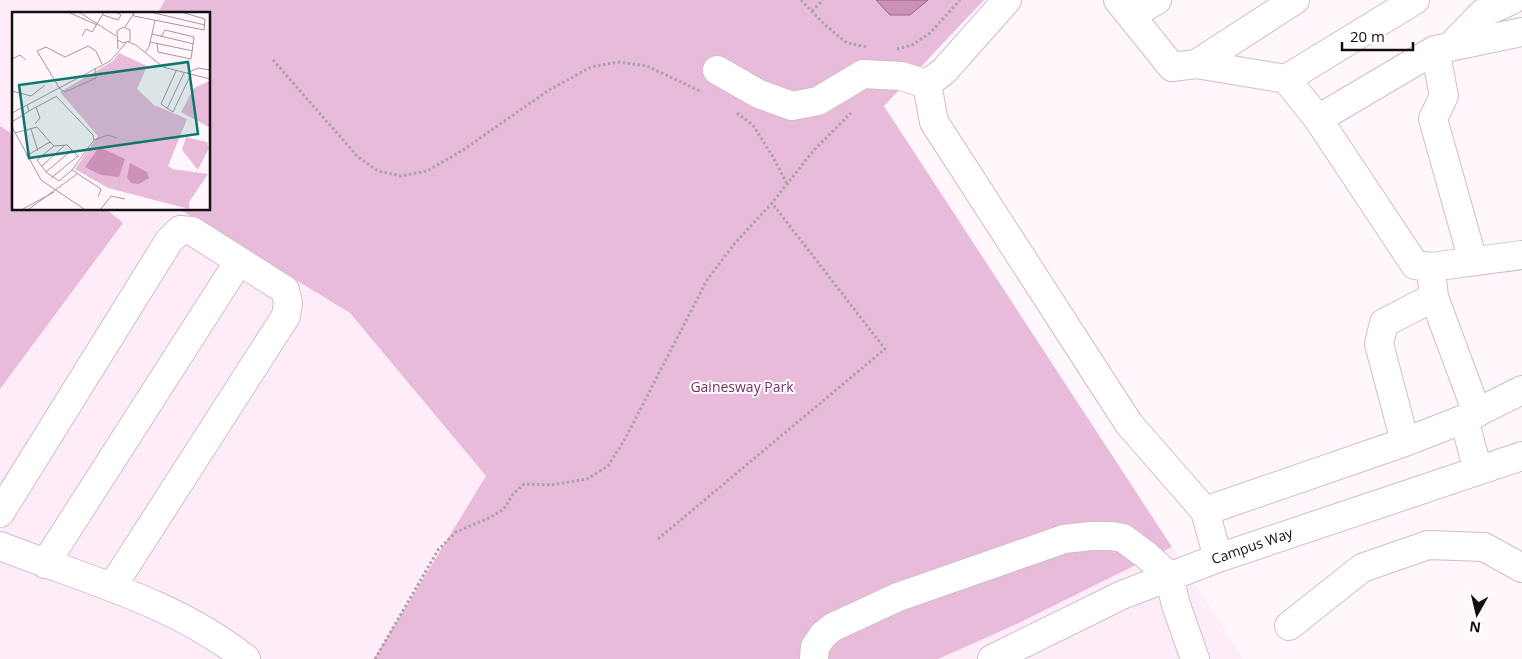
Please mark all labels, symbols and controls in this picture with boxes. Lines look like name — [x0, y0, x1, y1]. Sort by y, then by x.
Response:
inset map — [12, 12, 210, 210]
scale bar — [1342, 20, 1413, 52]
text: 20 m — [1350, 26, 1385, 46]
park label: Gainesway Park — [690, 377, 794, 396]
street label: Campus Way — [1209, 522, 1296, 568]
north arrow — [1452, 589, 1502, 639]
text: N — [1468, 617, 1482, 638]

